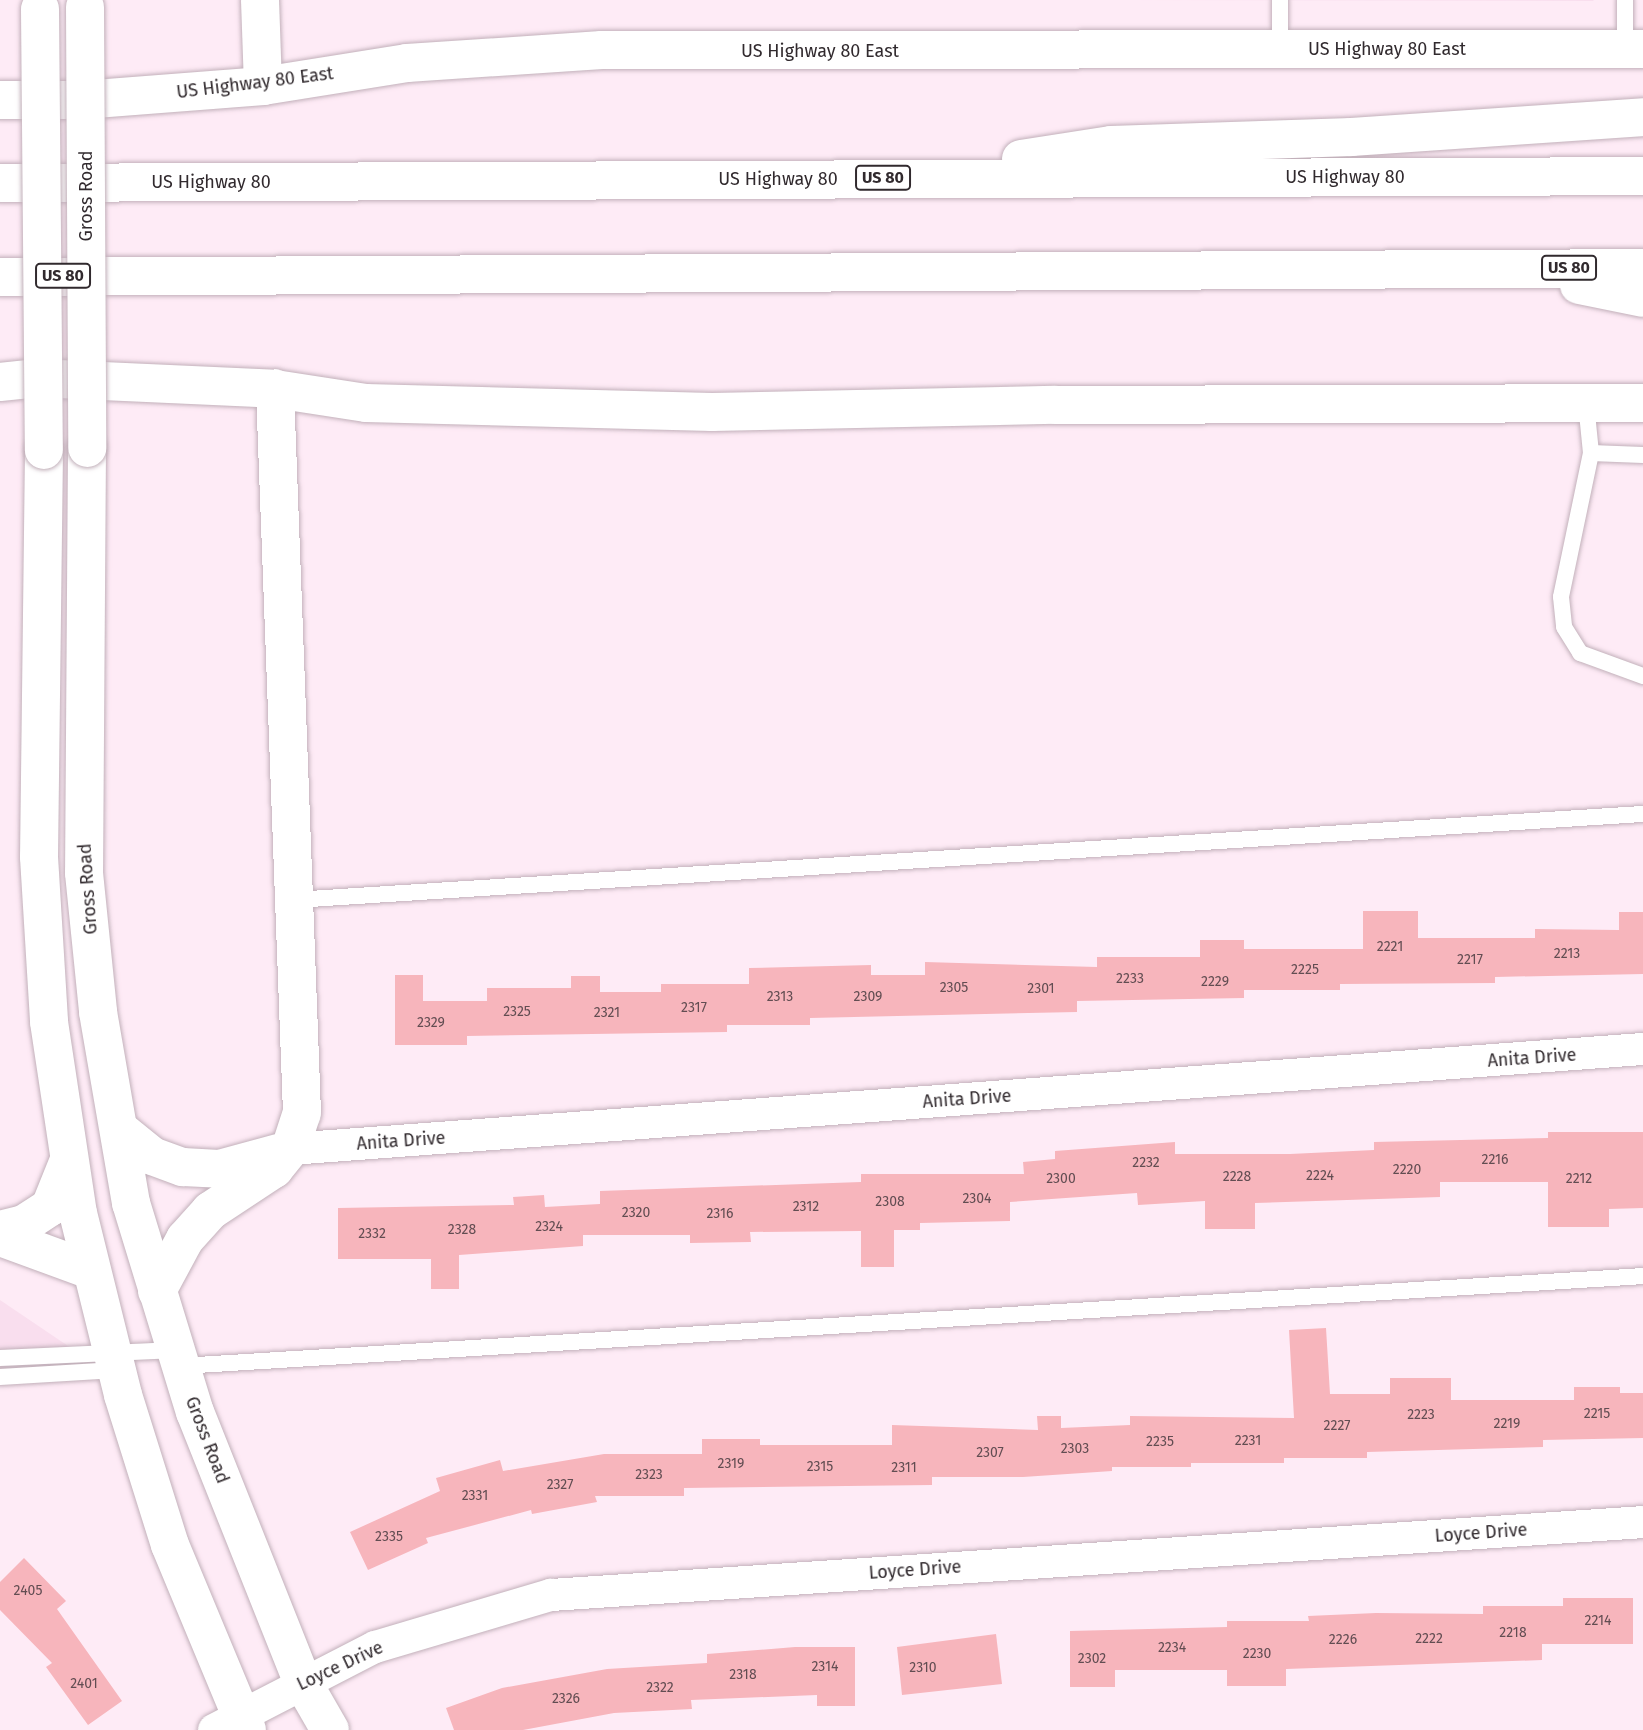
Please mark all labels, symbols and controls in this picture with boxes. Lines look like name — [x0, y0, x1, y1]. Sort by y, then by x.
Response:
street label: US Highway 80 East — [1308, 38, 1466, 60]
street label: US Highway 80 East — [741, 40, 899, 62]
street label: US Highway 80 East — [175, 63, 335, 103]
street label: Gross Road — [75, 150, 97, 242]
road number: US 80 — [855, 166, 911, 190]
street label: US Highway 80 — [1285, 166, 1405, 188]
street label: US Highway 80 — [718, 168, 838, 190]
street label: US Highway 80 — [151, 171, 271, 193]
road number: US 80 — [1541, 256, 1597, 280]
road number: US 80 — [35, 264, 91, 288]
street label: Gross Road — [74, 843, 102, 935]
house number: 2221 — [1377, 939, 1403, 955]
house number: 2213 — [1554, 946, 1580, 962]
house number: 2217 — [1457, 952, 1483, 968]
house number: 2225 — [1291, 962, 1319, 978]
house number: 2233 — [1116, 971, 1144, 987]
house number: 2229 — [1201, 974, 1229, 990]
house number: 2305 — [940, 980, 968, 996]
house number: 2301 — [1027, 981, 1055, 997]
house number: 2313 — [767, 989, 793, 1005]
house number: 2309 — [854, 989, 882, 1005]
house number: 2317 — [681, 1000, 707, 1016]
house number: 2325 — [503, 1004, 531, 1020]
house number: 2321 — [594, 1005, 620, 1021]
house number: 2329 — [417, 1015, 445, 1031]
street label: Anita Drive — [1487, 1044, 1577, 1072]
street label: Anita Drive — [922, 1085, 1012, 1113]
street label: Anita Drive — [356, 1127, 446, 1155]
house number: 2216 — [1481, 1152, 1509, 1168]
house number: 2232 — [1132, 1155, 1160, 1171]
house number: 2220 — [1393, 1162, 1421, 1178]
house number: 2224 — [1306, 1168, 1334, 1184]
house number: 2228 — [1223, 1169, 1251, 1185]
house number: 2300 — [1046, 1171, 1076, 1187]
house number: 2212 — [1566, 1171, 1592, 1187]
house number: 2304 — [962, 1191, 992, 1207]
house number: 2308 — [875, 1194, 905, 1210]
house number: 2312 — [793, 1199, 819, 1215]
house number: 2320 — [622, 1205, 650, 1221]
house number: 2316 — [706, 1206, 734, 1222]
house number: 2324 — [535, 1219, 563, 1235]
house number: 2328 — [448, 1222, 476, 1238]
house number: 2332 — [358, 1226, 386, 1242]
street label: Gross Road — [181, 1394, 233, 1486]
house number: 2215 — [1584, 1406, 1610, 1422]
house number: 2223 — [1407, 1407, 1435, 1423]
house number: 2219 — [1494, 1416, 1520, 1432]
house number: 2227 — [1324, 1418, 1350, 1434]
house number: 2231 — [1235, 1433, 1261, 1449]
house number: 2235 — [1146, 1434, 1174, 1450]
house number: 2303 — [1061, 1441, 1089, 1457]
house number: 2307 — [976, 1445, 1004, 1461]
house number: 2319 — [718, 1456, 744, 1472]
house number: 2315 — [807, 1459, 833, 1475]
house number: 2311 — [891, 1460, 917, 1476]
house number: 2323 — [635, 1467, 663, 1483]
house number: 2327 — [547, 1477, 573, 1493]
house number: 2331 — [462, 1488, 488, 1504]
street label: Loyce Drive — [1434, 1519, 1528, 1547]
house number: 2335 — [375, 1529, 403, 1545]
street label: Loyce Drive — [868, 1556, 962, 1584]
house number: 2405 — [14, 1583, 42, 1599]
house number: 2214 — [1584, 1613, 1612, 1629]
house number: 2218 — [1499, 1625, 1527, 1641]
house number: 2222 — [1415, 1631, 1443, 1647]
house number: 2226 — [1329, 1632, 1357, 1648]
street label: Loyce Drive — [293, 1637, 387, 1695]
house number: 2234 — [1158, 1640, 1186, 1656]
house number: 2230 — [1243, 1646, 1271, 1662]
house number: 2302 — [1078, 1651, 1106, 1667]
house number: 2314 — [811, 1659, 839, 1675]
house number: 2310 — [909, 1660, 937, 1676]
house number: 2318 — [729, 1667, 757, 1683]
house number: 2401 — [70, 1676, 98, 1692]
house number: 2322 — [646, 1680, 674, 1696]
house number: 2326 — [552, 1691, 580, 1707]

